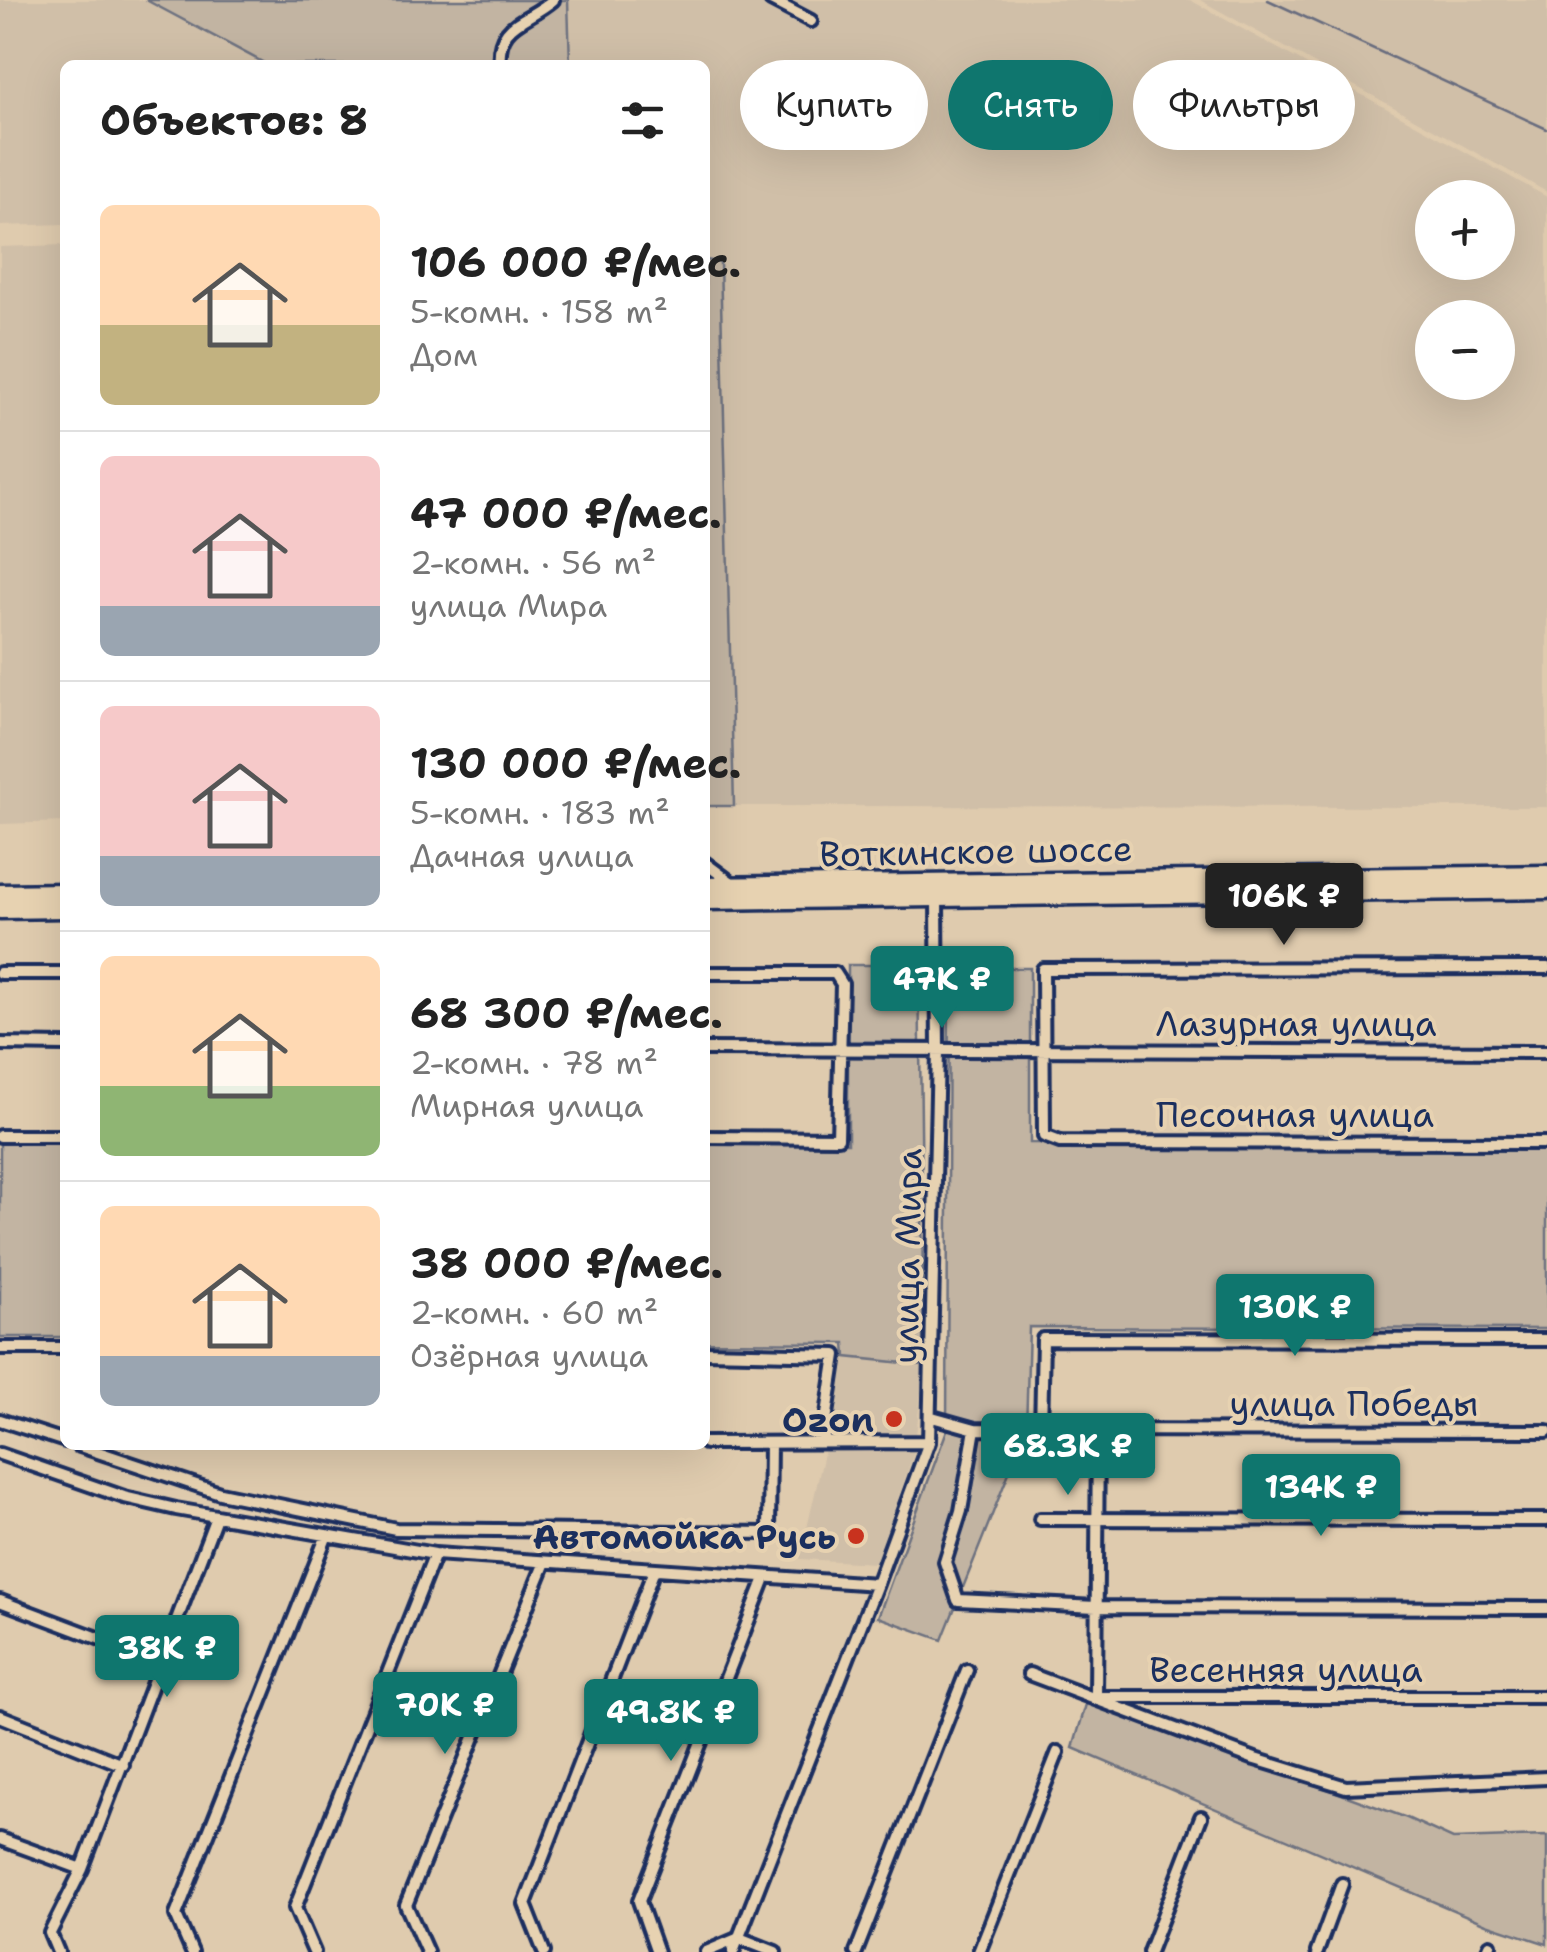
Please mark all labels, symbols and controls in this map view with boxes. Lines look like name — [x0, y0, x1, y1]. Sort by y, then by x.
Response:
chip: Купить — [740, 60, 928, 150]
chip: Снять — [948, 60, 1113, 150]
chip: Фильтры — [1133, 60, 1355, 150]
text: Объектов: 8 — [100, 92, 368, 148]
icon: filters — [615, 93, 670, 148]
map controls — [1415, 180, 1515, 400]
button: + — [1415, 180, 1515, 280]
text: 106 000 ₽/мес. — [410, 234, 741, 290]
icon: home — [180, 245, 300, 365]
text: 5-комн. · 158 m² — [410, 290, 668, 333]
button: − — [1415, 300, 1515, 400]
text: Дом — [410, 333, 478, 376]
text: 47 000 ₽/мес. — [410, 485, 722, 541]
icon: home — [180, 496, 300, 616]
text: 2-комн. · 56 m² — [410, 541, 656, 584]
text: улица Мира — [410, 584, 607, 627]
text: 130 000 ₽/мес. — [410, 735, 742, 791]
icon: home — [180, 746, 300, 866]
text: 5-комн. · 183 m² — [410, 791, 670, 834]
street label: Воткинское шоссе — [819, 825, 1133, 877]
text: Дачная улица — [410, 834, 634, 877]
pin: 106K ₽ — [1203, 863, 1365, 948]
text: 106K ₽ — [1227, 874, 1341, 917]
pin: 47K ₽ — [872, 946, 1012, 1031]
text: 47K ₽ — [893, 957, 991, 1000]
text: 68 300 ₽/мес. — [410, 985, 723, 1041]
icon: home — [180, 996, 300, 1116]
street label: Лазурная улица — [1155, 1000, 1437, 1047]
text: 2-комн. · 78 m² — [410, 1041, 658, 1084]
text: Мирная улица — [410, 1084, 643, 1127]
street label: Песочная улица — [1156, 1091, 1434, 1138]
street label: улица Мира — [882, 1148, 932, 1364]
text: 38 000 ₽/мес. — [410, 1235, 723, 1291]
icon: home — [180, 1246, 300, 1366]
pin: 130K ₽ — [1214, 1274, 1376, 1359]
text: 130K ₽ — [1238, 1285, 1352, 1328]
text: 2-комн. · 60 m² — [410, 1291, 658, 1334]
text: Озёрная улица — [410, 1334, 648, 1377]
street label: улица Победы — [1230, 1380, 1478, 1427]
place label: Ozon — [782, 1396, 874, 1443]
marker: Ozon — [883, 1408, 905, 1430]
pin: 68.3K ₽ — [976, 1413, 1160, 1498]
text: 68.3K ₽ — [1003, 1424, 1133, 1467]
pin: 134K ₽ — [1240, 1454, 1402, 1539]
text: 134K ₽ — [1264, 1465, 1378, 1508]
place label: Автомойка Русь — [532, 1513, 836, 1560]
marker: Автомойка Русь — [845, 1525, 867, 1547]
pin: 38K ₽ — [97, 1615, 237, 1700]
text: 38K ₽ — [117, 1626, 217, 1669]
street label: Весенняя улица — [1149, 1646, 1423, 1693]
pin: 70K ₽ — [375, 1672, 515, 1757]
pin: 49.8K ₽ — [579, 1679, 763, 1764]
text: 70K ₽ — [395, 1683, 495, 1726]
text: 49.8K ₽ — [606, 1690, 736, 1733]

